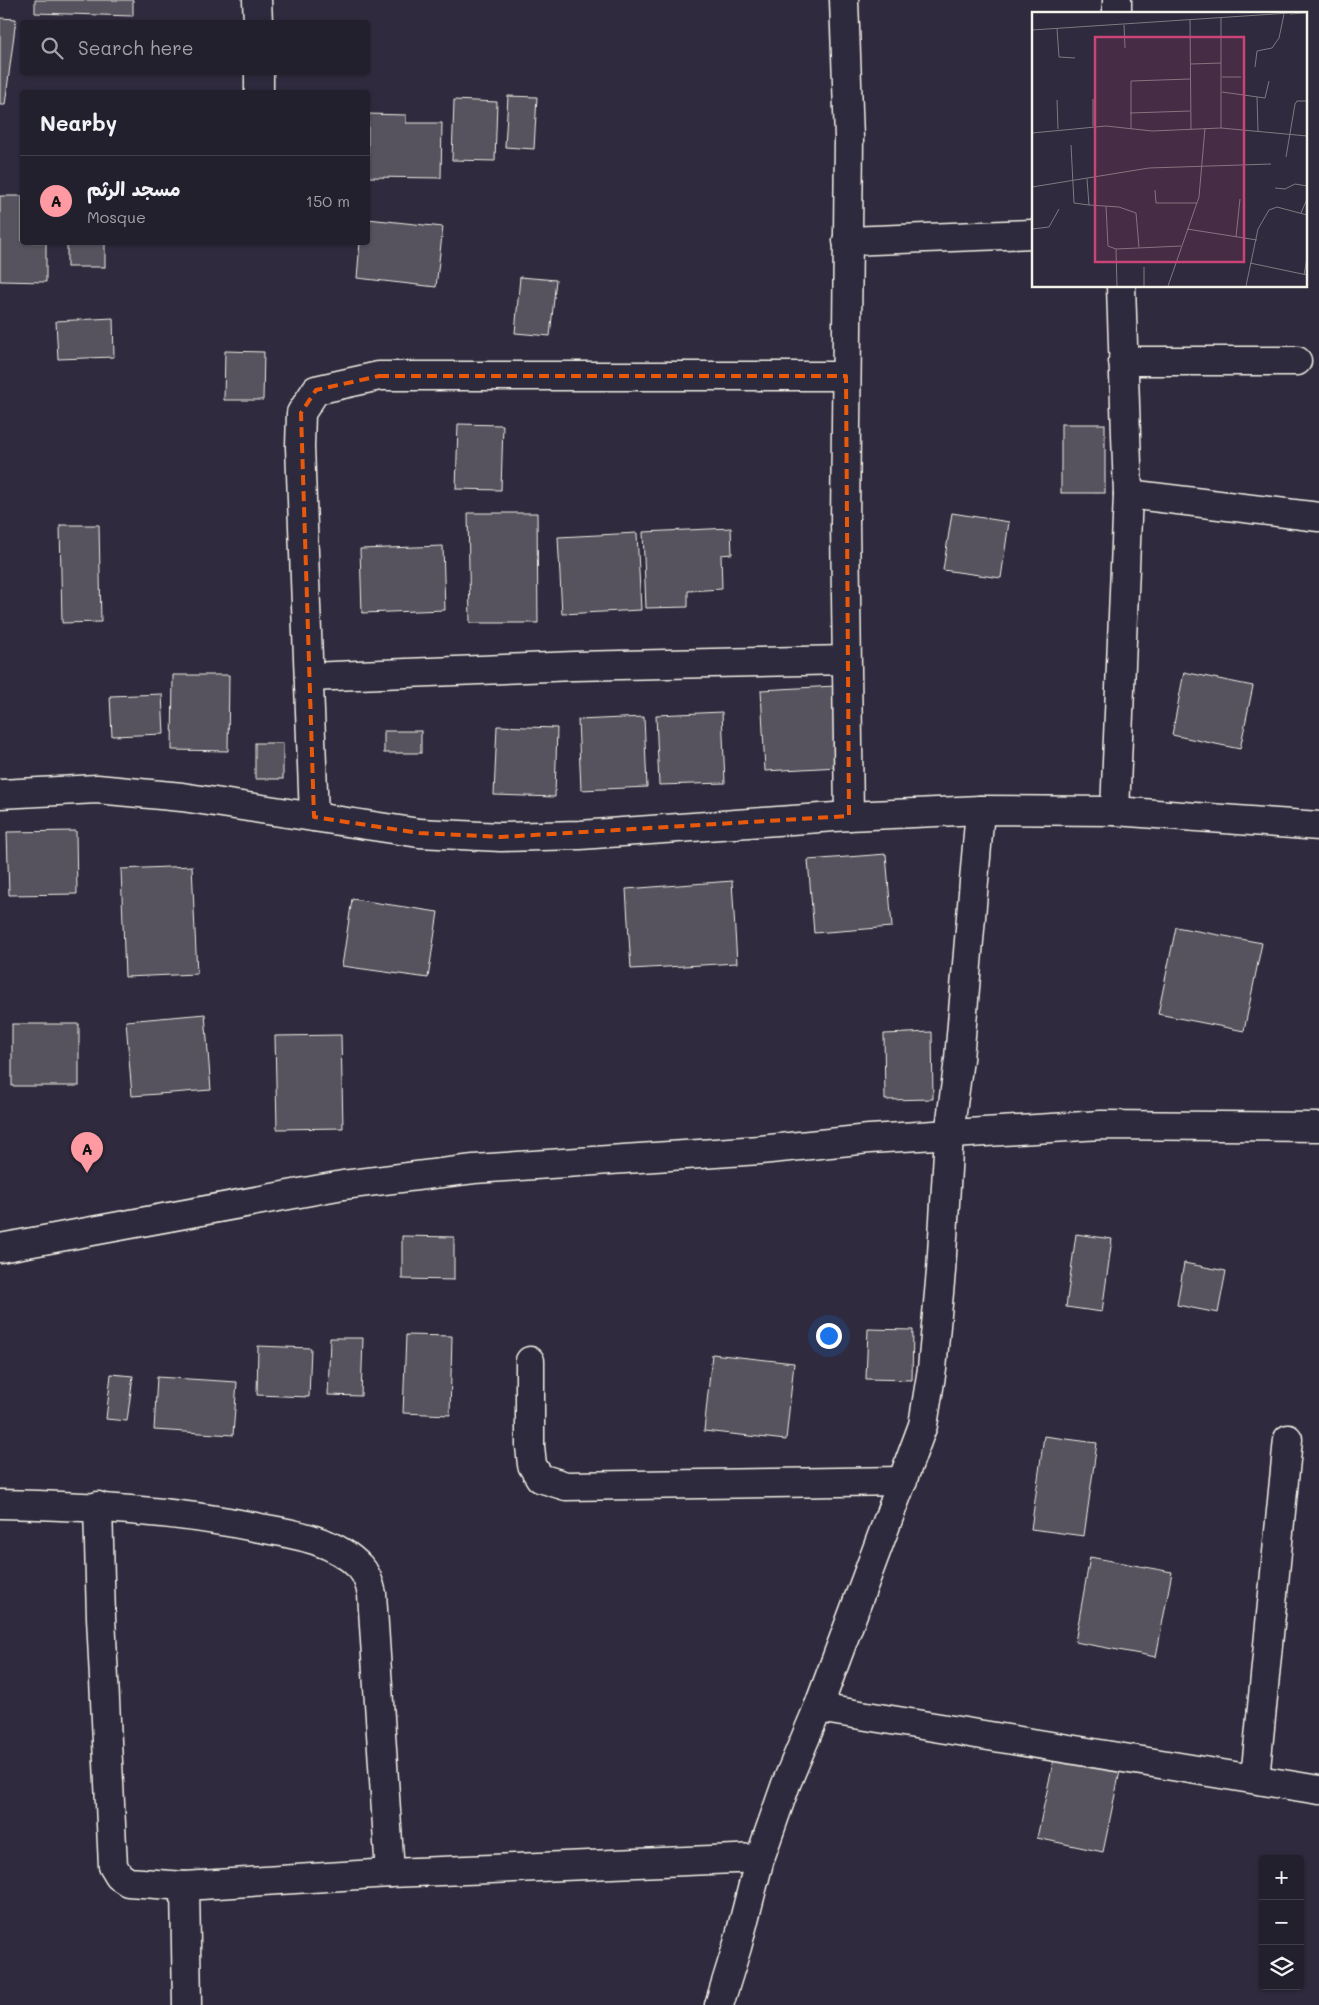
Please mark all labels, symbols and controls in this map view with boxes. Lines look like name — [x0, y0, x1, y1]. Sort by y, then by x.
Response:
inset map — [1032, 12, 1306, 288]
search box — [20, 20, 370, 75]
icon: search — [38, 34, 66, 62]
text: Search here — [78, 35, 194, 60]
text: Nearby — [40, 109, 117, 136]
text: مسجد الرثم — [87, 176, 181, 201]
text: A — [50, 190, 62, 211]
text: 150 m — [306, 190, 350, 211]
text: Mosque — [87, 206, 146, 227]
pin: A — [71, 1132, 103, 1173]
your location — [816, 1323, 842, 1349]
map controls — [1259, 1855, 1304, 1990]
button: + — [1259, 1855, 1304, 1900]
button: − — [1259, 1900, 1304, 1945]
button: layers — [1259, 1945, 1304, 1990]

